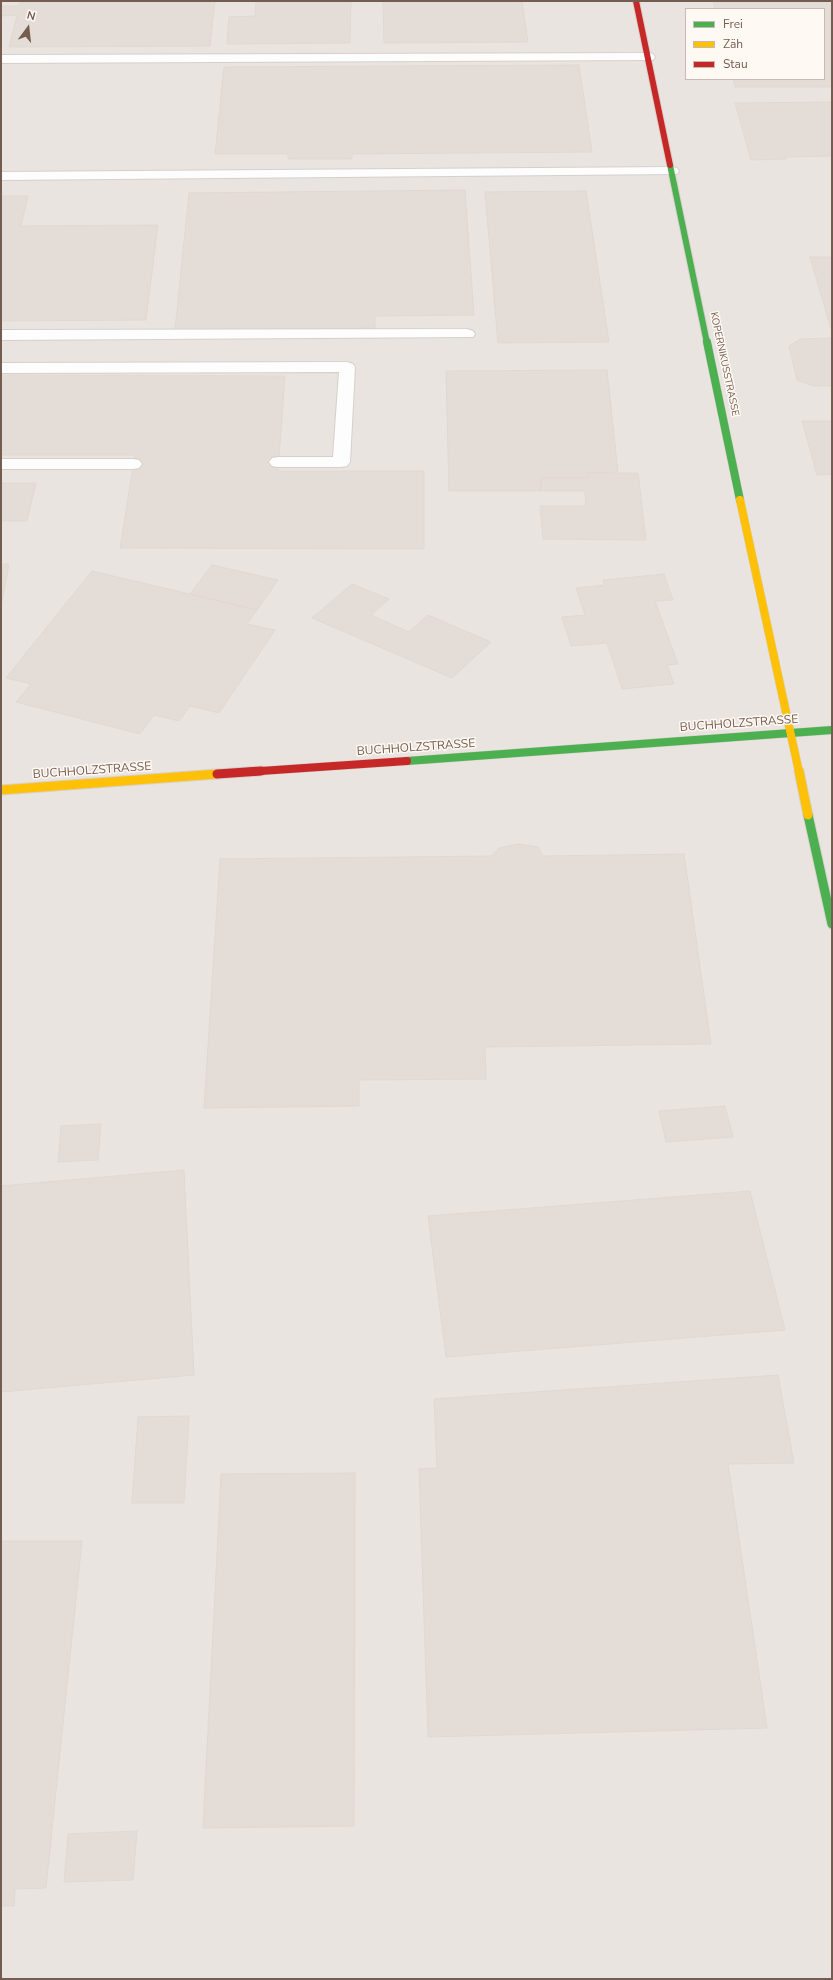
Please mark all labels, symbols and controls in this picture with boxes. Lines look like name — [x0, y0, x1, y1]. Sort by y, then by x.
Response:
north arrow — [8, 8, 48, 48]
text: N — [25, 8, 37, 24]
legend — [685, 8, 825, 80]
text: Frei — [723, 16, 743, 32]
text: Zäh — [723, 36, 743, 52]
text: Stau — [723, 56, 748, 72]
street label: KOPERNIKUSSTRASSE — [707, 311, 741, 417]
street label: BUCHHOLZSTRASSE — [679, 713, 799, 735]
street label: BUCHHOLZSTRASSE — [356, 737, 476, 759]
street label: BUCHHOLZSTRASSE — [32, 760, 152, 782]

